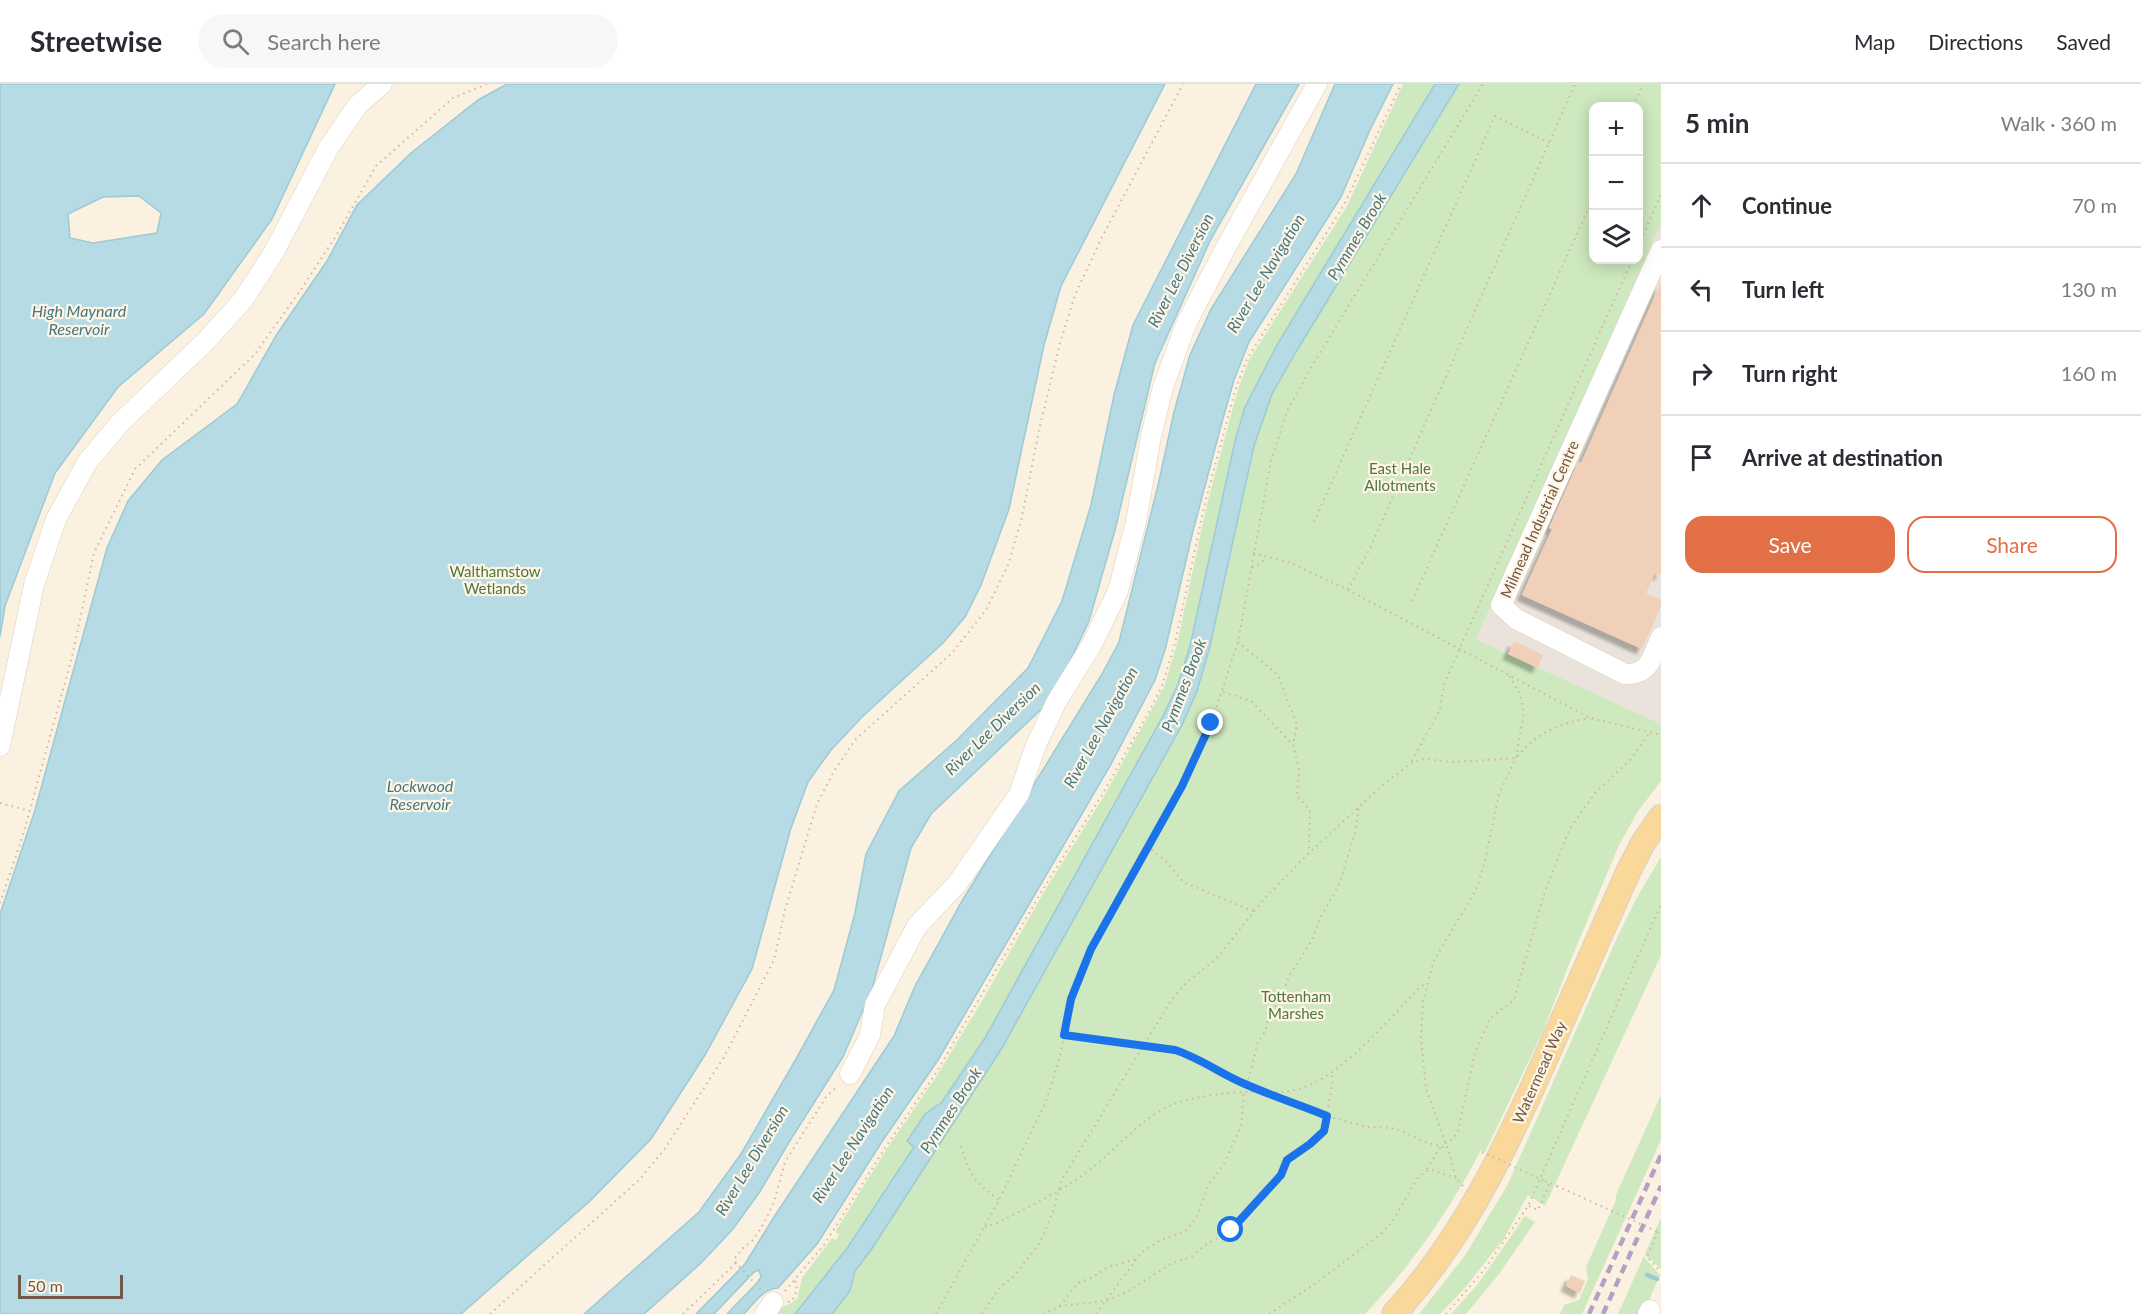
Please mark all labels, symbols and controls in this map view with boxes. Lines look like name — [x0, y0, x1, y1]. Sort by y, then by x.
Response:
search box — [198, 14, 618, 68]
text: Streetwise — [30, 24, 162, 58]
icon: search — [219, 25, 252, 58]
text: Search here — [267, 28, 381, 55]
text: Map — [1854, 29, 1895, 54]
text: Directions — [1928, 29, 2023, 54]
text: Saved — [2056, 29, 2111, 54]
map controls — [1589, 102, 1643, 264]
button: + — [1589, 102, 1643, 156]
text: 5 min — [1685, 107, 1749, 139]
text: Walk · 360 m — [2001, 111, 2117, 135]
button: − — [1589, 156, 1643, 210]
water label: Pymmes Brook — [1322, 189, 1390, 283]
icon: ahead — [1685, 189, 1718, 222]
text: Continue — [1742, 192, 1832, 219]
text: 70 m — [2072, 193, 2117, 217]
water label: River Lee Diversion — [1143, 210, 1217, 330]
water label: River Lee Navigation — [1222, 210, 1308, 336]
button: layers — [1589, 210, 1643, 264]
icon: left — [1685, 273, 1718, 306]
text: Turn left — [1742, 276, 1824, 303]
text: 130 m — [2061, 277, 2117, 301]
water label: High Maynard Reservoir — [32, 301, 127, 338]
icon: right — [1685, 357, 1718, 390]
text: Turn right — [1742, 360, 1837, 387]
text: 160 m — [2061, 361, 2117, 385]
street label: Milmead Industrial Centre — [1496, 437, 1582, 600]
icon: arrive — [1685, 441, 1718, 474]
text: Arrive at destination — [1742, 444, 1943, 471]
park label: East Hale Allotments — [1364, 459, 1436, 494]
button: Save — [1685, 516, 1895, 573]
button: Share — [1907, 516, 2117, 573]
park label: Walthamstow Wetlands — [449, 562, 541, 597]
water label: Pymmes Brook — [1156, 635, 1210, 734]
water label: River Lee Navigation — [1059, 663, 1141, 791]
water label: River Lee Diversion — [940, 678, 1044, 778]
route end — [1197, 709, 1223, 735]
water label: Lockwood Reservoir — [387, 776, 454, 813]
park label: Tottenham Marshes — [1261, 987, 1331, 1022]
street label: Watermead Way — [1508, 1018, 1570, 1126]
water label: Pymmes Brook — [915, 1063, 985, 1156]
water label: River Lee Navigation — [807, 1082, 897, 1206]
water label: River Lee Diversion — [711, 1101, 791, 1219]
route start — [1217, 1216, 1243, 1242]
scale bar — [18, 1272, 123, 1300]
text: 50 m — [27, 1276, 63, 1295]

